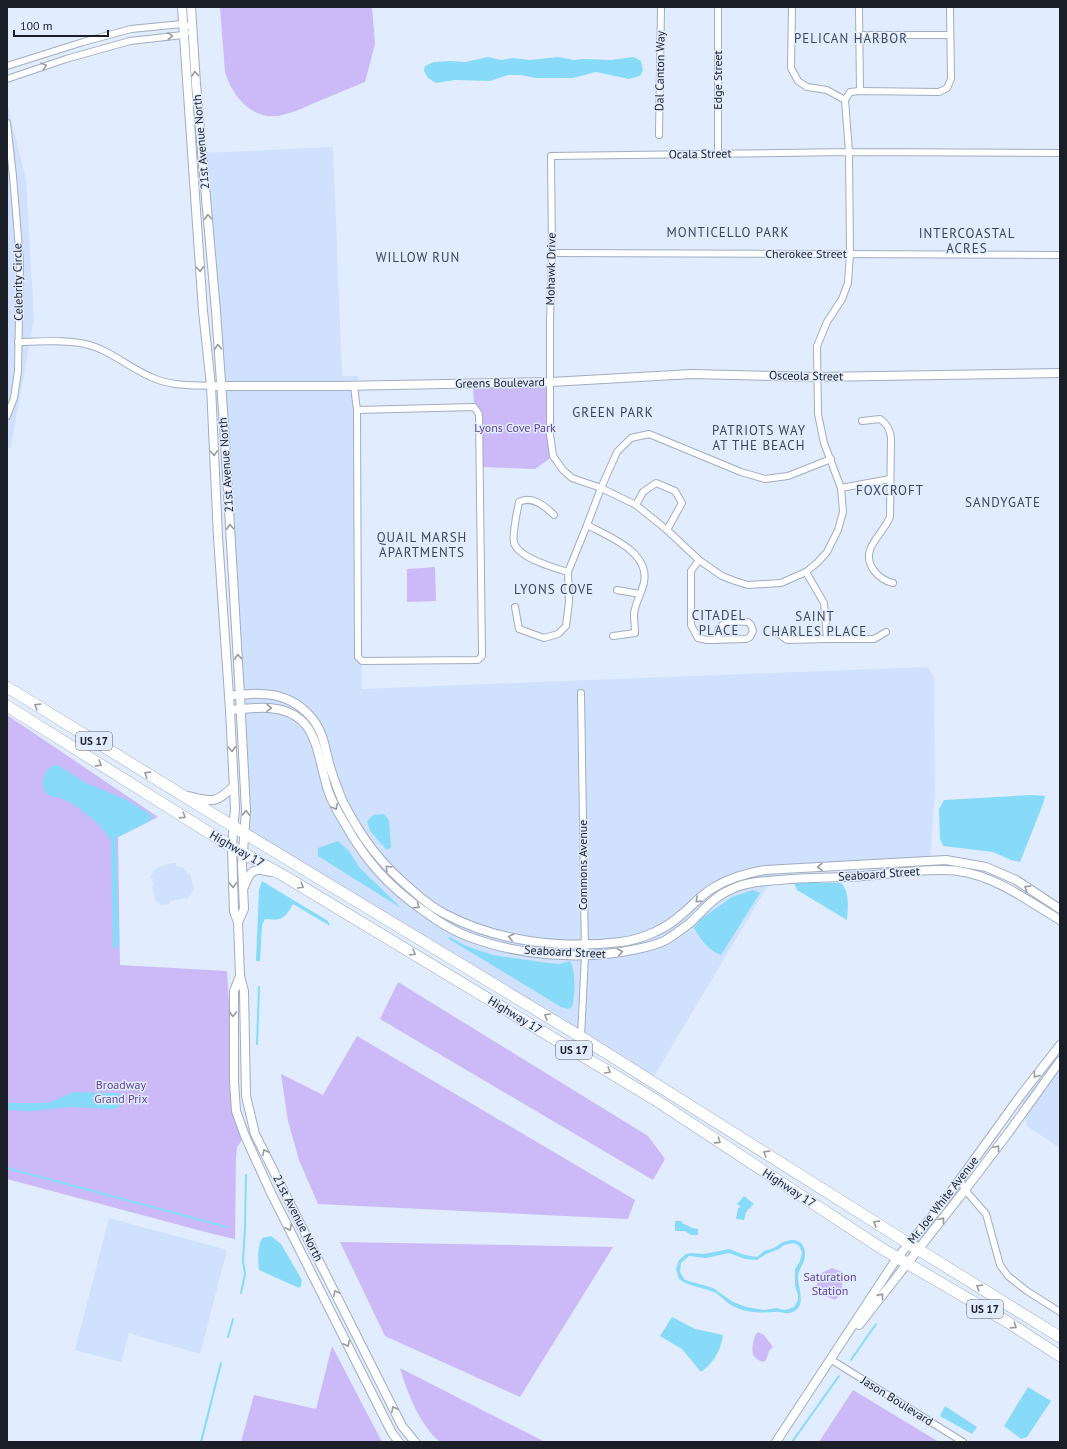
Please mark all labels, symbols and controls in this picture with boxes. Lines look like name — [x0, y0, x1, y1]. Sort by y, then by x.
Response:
scale bar — [14, 12, 108, 38]
text: 100 m — [20, 18, 53, 33]
street label: Dal Canton Way — [651, 30, 668, 111]
district label: PELICAN HARBOR — [794, 30, 908, 47]
one-way arrow — [167, 31, 173, 40]
street label: Edge Street — [710, 50, 725, 110]
one-way arrow — [40, 63, 47, 71]
one-way arrow — [191, 71, 200, 77]
street label: 21st Avenue North — [189, 94, 212, 190]
street label: Ocala Street — [668, 145, 732, 162]
one-way arrow — [203, 214, 212, 220]
district label: MONTICELLO PARK — [667, 224, 789, 241]
district label: INTERCOASTAL ACRES — [919, 225, 1015, 257]
street label: Mohawk Drive — [542, 232, 559, 305]
street label: Celebrity Circle — [9, 243, 26, 321]
street label: Cherokee Street — [765, 246, 847, 261]
district label: WILLOW RUN — [376, 249, 460, 266]
one-way arrow — [196, 266, 205, 272]
one-way arrow — [214, 344, 223, 350]
street label: Osceola Street — [769, 367, 843, 384]
street label: Greens Boulevard — [455, 374, 545, 391]
district label: GREEN PARK — [572, 404, 654, 421]
street label: 21st Avenue North — [215, 417, 236, 513]
park label: Lyons Cove Park — [474, 420, 556, 435]
district label: PATRIOTS WAY AT THE BEACH — [712, 422, 806, 454]
one-way arrow — [209, 450, 218, 456]
district label: FOXCROFT — [856, 482, 924, 499]
district label: SANDYGATE — [965, 494, 1041, 511]
one-way arrow — [226, 524, 235, 530]
district label: QUAIL MARSH APARTMENTS — [377, 529, 467, 561]
district label: LYONS COVE — [514, 581, 594, 598]
district label: CITADEL PLACE — [692, 607, 746, 639]
district label: SAINT CHARLES PLACE — [763, 608, 867, 640]
one-way arrow — [233, 654, 242, 660]
one-way arrow — [34, 703, 41, 710]
one-way arrow — [266, 704, 272, 713]
road number: US 17 — [76, 732, 112, 750]
one-way arrow — [228, 746, 237, 752]
one-way arrow — [95, 759, 102, 767]
one-way arrow — [144, 771, 151, 778]
one-way arrow — [331, 803, 338, 810]
one-way arrow — [242, 810, 250, 816]
one-way arrow — [179, 812, 186, 819]
street label: Commons Avenue — [575, 820, 590, 910]
street label: Highway 17 — [207, 827, 267, 870]
one-way arrow — [817, 863, 823, 871]
street label: Seaboard Street — [838, 863, 920, 884]
one-way arrow — [385, 865, 393, 873]
one-way arrow — [297, 881, 304, 888]
one-way arrow — [229, 882, 238, 888]
one-way arrow — [1024, 885, 1031, 892]
one-way arrow — [695, 895, 702, 902]
one-way arrow — [412, 902, 419, 909]
one-way arrow — [508, 934, 514, 942]
street label: Seaboard Street — [524, 942, 606, 961]
one-way arrow — [409, 948, 416, 956]
one-way arrow — [617, 949, 623, 957]
street label: Highway 17 — [485, 993, 545, 1037]
one-way arrow — [229, 1011, 237, 1017]
one-way arrow — [544, 1014, 551, 1021]
road number: US 17 — [556, 1041, 592, 1059]
one-way arrow — [604, 1066, 611, 1073]
one-way arrow — [1034, 1071, 1041, 1078]
park label: Broadway Grand Prix — [94, 1077, 148, 1106]
one-way arrow — [714, 1136, 721, 1143]
one-way arrow — [992, 1145, 999, 1152]
one-way arrow — [262, 1149, 269, 1156]
one-way arrow — [763, 1151, 770, 1158]
street label: Mr. Joe White Avenue — [904, 1153, 981, 1246]
street label: Highway 17 — [760, 1165, 819, 1210]
street label: 21st Avenue North — [270, 1172, 327, 1264]
one-way arrow — [937, 1217, 944, 1224]
one-way arrow — [873, 1220, 880, 1227]
one-way arrow — [284, 1223, 292, 1231]
park label: Saturation Station — [803, 1269, 857, 1298]
one-way arrow — [976, 1284, 983, 1292]
one-way arrow — [333, 1290, 341, 1297]
one-way arrow — [877, 1294, 884, 1301]
road number: US 17 — [967, 1300, 1003, 1318]
one-way arrow — [1009, 1321, 1016, 1328]
one-way arrow — [342, 1340, 350, 1347]
street label: Jason Boulevard — [858, 1372, 936, 1429]
one-way arrow — [391, 1406, 399, 1414]

